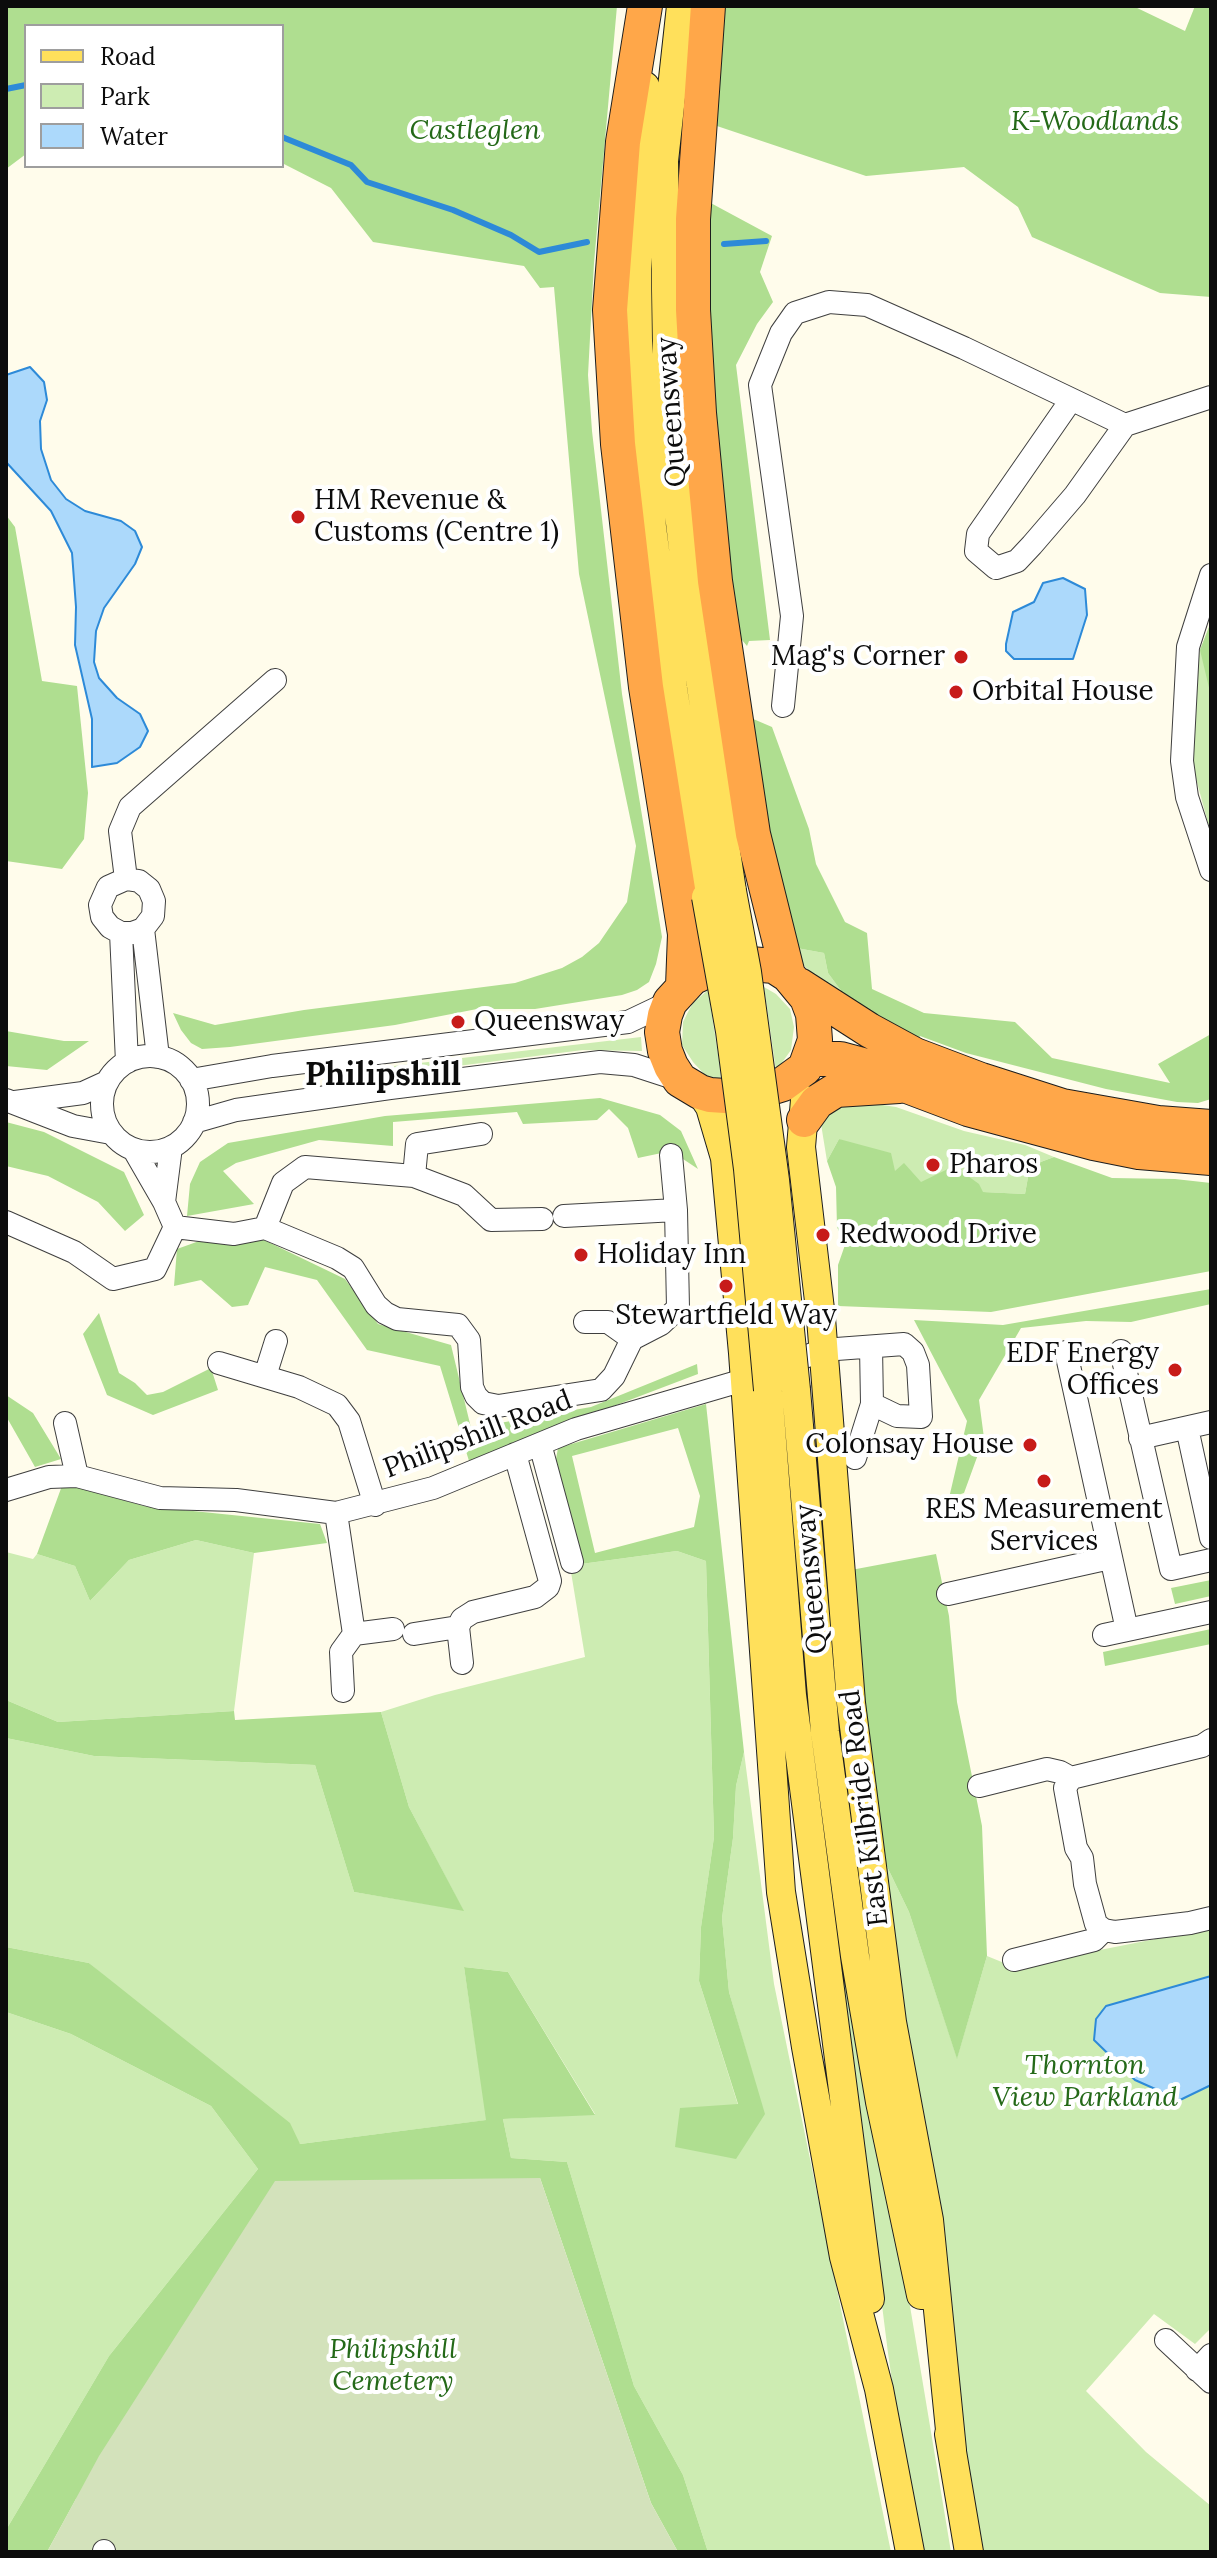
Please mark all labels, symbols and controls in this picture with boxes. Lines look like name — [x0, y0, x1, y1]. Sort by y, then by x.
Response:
legend — [24, 24, 284, 168]
text: Road — [100, 41, 156, 72]
text: Park — [100, 81, 150, 112]
park label: K-Woodlands — [1011, 105, 1179, 139]
park label: Castleglen — [409, 114, 541, 148]
text: Water — [100, 121, 168, 152]
street label: Queensway — [650, 336, 694, 488]
place label: HM Revenue & Customs (Centre 1) — [314, 484, 559, 550]
marker: HM Revenue & Customs (Centre 1) — [289, 508, 307, 526]
place label: Mag's Corner — [771, 640, 945, 674]
marker: Mag's Corner — [952, 648, 970, 666]
place label: Orbital House — [972, 675, 1154, 709]
marker: Orbital House — [947, 683, 965, 701]
place label: Queensway — [474, 1005, 624, 1039]
marker: Queensway — [449, 1013, 467, 1031]
district label: Philipshill — [305, 1057, 461, 1095]
place label: Pharos — [949, 1148, 1038, 1182]
marker: Pharos — [924, 1156, 942, 1174]
place label: Redwood Drive — [839, 1218, 1037, 1252]
marker: Redwood Drive — [814, 1226, 832, 1244]
place label: Holiday Inn — [597, 1238, 746, 1272]
marker: Holiday Inn — [572, 1246, 590, 1264]
marker: Stewartfield Way — [717, 1277, 735, 1295]
place label: Stewartfield Way — [615, 1299, 837, 1333]
place label: EDF Energy Offices — [1006, 1337, 1159, 1403]
marker: EDF Energy Offices — [1166, 1361, 1184, 1379]
street label: Philipshill Road — [379, 1384, 577, 1486]
place label: Colonsay House — [805, 1428, 1014, 1462]
marker: Colonsay House — [1021, 1436, 1039, 1454]
marker: RES Measurement Services — [1035, 1472, 1053, 1490]
place label: RES Measurement Services — [925, 1493, 1163, 1559]
street label: Queensway — [789, 1503, 835, 1655]
street label: East Kilbride Road — [834, 1688, 896, 1928]
park label: Thornton View Parkland — [992, 2049, 1178, 2115]
park label: Philipshill Cemetery — [329, 2333, 457, 2399]

